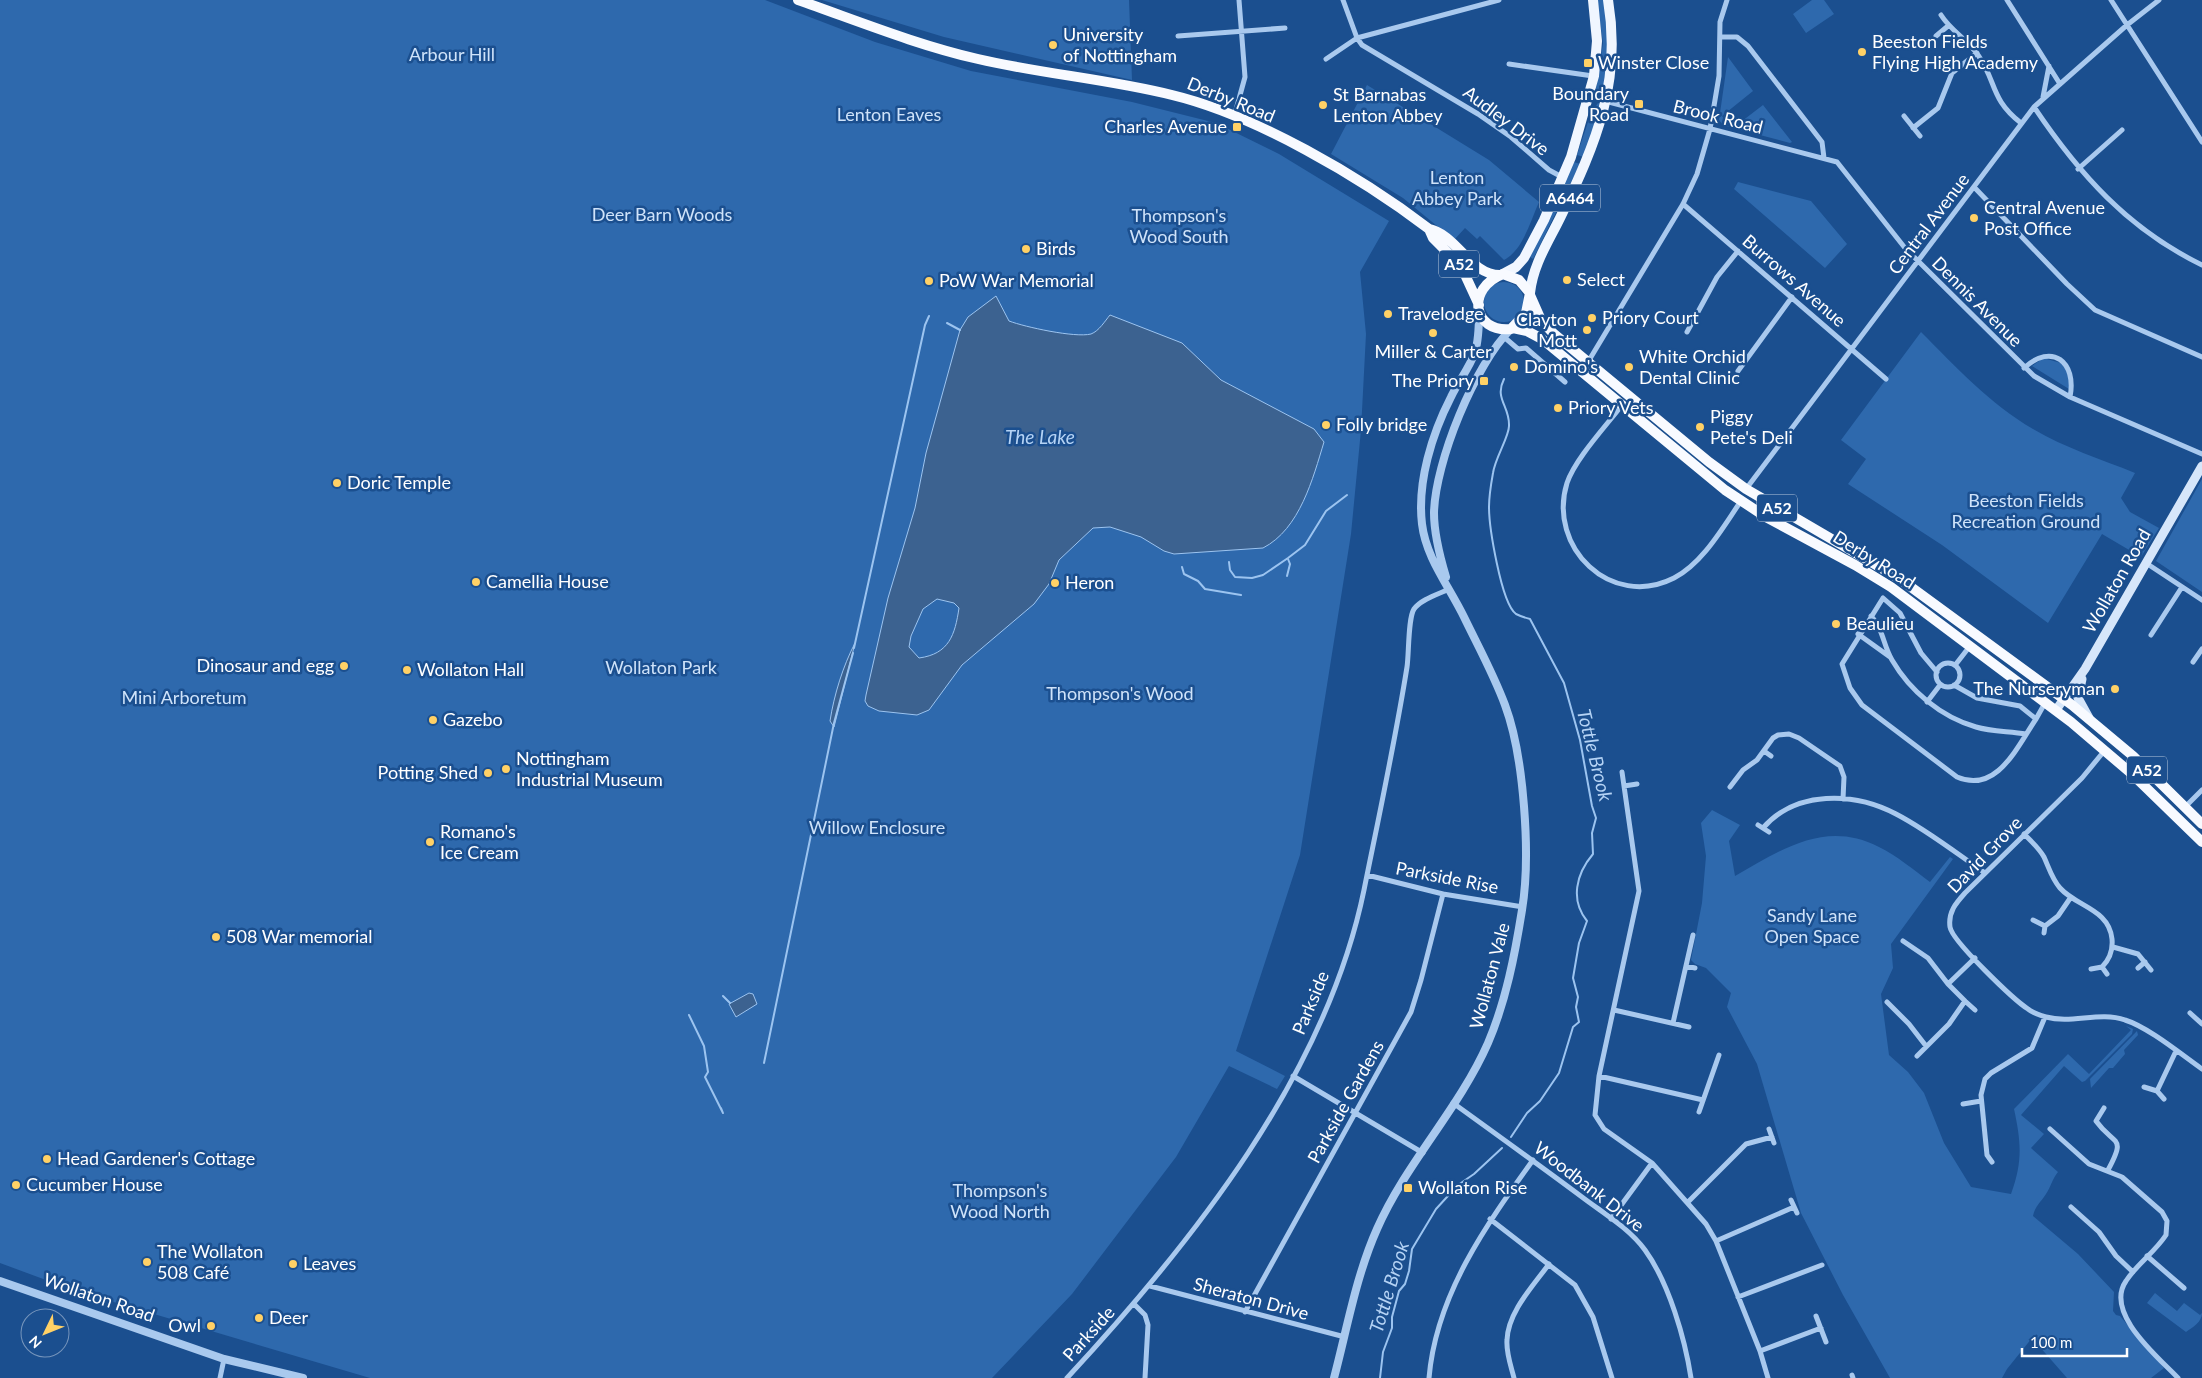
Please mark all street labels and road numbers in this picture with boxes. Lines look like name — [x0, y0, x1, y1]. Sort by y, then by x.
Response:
street label: Derby Road — [1184, 71, 1279, 127]
street label: Audley Drive — [1459, 81, 1554, 160]
street label: Brook Road — [1671, 94, 1765, 138]
street label: Central Avenue — [1883, 168, 1973, 278]
road number: A6464 — [1540, 184, 1600, 212]
street label: Burrows Avenue — [1738, 229, 1851, 331]
road number: A52 — [1439, 250, 1479, 278]
street label: Dennis Avenue — [1928, 251, 2028, 351]
road number: A52 — [1757, 494, 1797, 522]
street label: Derby Road — [1829, 525, 1920, 593]
street label: Wollaton Road — [2078, 525, 2155, 636]
road number: A52 — [2127, 756, 2167, 784]
street label: David Grove — [1942, 811, 2026, 897]
street label: Parkside Rise — [1394, 856, 1500, 898]
street label: Wollaton Vale — [1464, 920, 1514, 1031]
street label: Parkside — [1287, 968, 1333, 1038]
street label: Parkside Gardens — [1302, 1036, 1388, 1167]
street label: Woodbank Drive — [1530, 1136, 1649, 1236]
street label: Wollaton Road — [41, 1268, 158, 1326]
street label: Sheraton Drive — [1191, 1272, 1311, 1324]
street label: Parkside — [1058, 1301, 1119, 1366]

